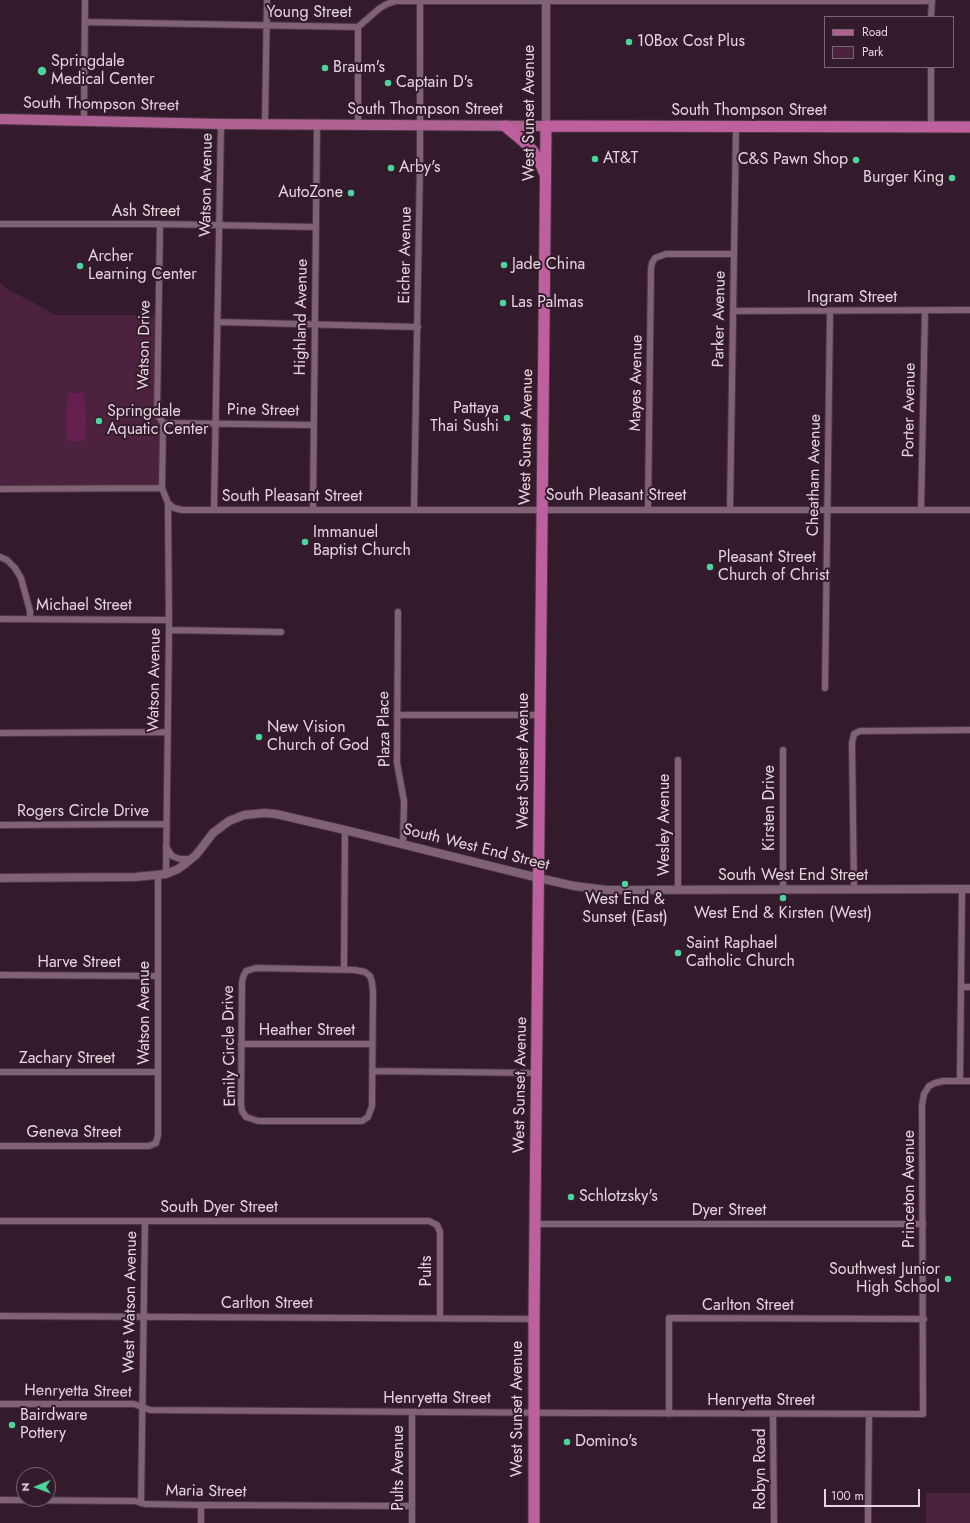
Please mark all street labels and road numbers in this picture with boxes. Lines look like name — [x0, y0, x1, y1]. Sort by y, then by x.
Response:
street label: Young Street — [266, 3, 352, 23]
street label: West Sunset Avenue — [520, 45, 540, 181]
street label: South Thompson Street — [23, 94, 179, 116]
street label: South Thompson Street — [347, 100, 503, 120]
street label: South Thompson Street — [671, 101, 827, 121]
street label: Watson Avenue — [196, 133, 218, 237]
street label: Ash Street — [112, 202, 180, 222]
street label: Eicher Avenue — [396, 206, 416, 304]
street label: Highland Avenue — [291, 259, 313, 375]
street label: Parker Avenue — [710, 271, 730, 367]
street label: Ingram Street — [807, 288, 897, 308]
street label: Watson Drive — [135, 300, 155, 390]
street label: Mayes Avenue — [627, 334, 647, 432]
street label: Porter Avenue — [900, 362, 920, 458]
street label: West Sunset Avenue — [516, 369, 538, 505]
street label: Pine Street — [227, 401, 299, 421]
street label: Cheatham Avenue — [804, 414, 826, 536]
street label: South Pleasant Street — [546, 486, 686, 506]
street label: South Pleasant Street — [222, 487, 362, 507]
street label: Michael Street — [36, 596, 132, 616]
street label: Watson Avenue — [144, 628, 166, 732]
street label: Plaza Place — [375, 691, 395, 767]
street label: West Sunset Avenue — [514, 693, 534, 829]
street label: Kirsten Drive — [760, 765, 780, 851]
street label: Wesley Avenue — [655, 774, 675, 876]
street label: Rogers Circle Drive — [17, 802, 149, 822]
street label: South West End Street — [401, 821, 551, 875]
street label: South West End Street — [718, 866, 868, 886]
street label: Harve Street — [37, 953, 121, 973]
street label: Watson Avenue — [135, 961, 155, 1065]
street label: Emily Circle Drive — [219, 985, 241, 1107]
street label: West Sunset Avenue — [510, 1017, 532, 1153]
street label: Heather Street — [259, 1021, 355, 1041]
street label: Zachary Street — [19, 1049, 115, 1069]
street label: Geneva Street — [27, 1123, 121, 1143]
street label: Princeton Avenue — [900, 1130, 920, 1248]
street label: South Dyer Street — [160, 1198, 278, 1218]
street label: Dyer Street — [692, 1201, 766, 1221]
street label: West Watson Avenue — [120, 1231, 142, 1373]
street label: Pults — [417, 1256, 437, 1286]
street label: Carlton Street — [221, 1294, 313, 1314]
street label: Carlton Street — [702, 1296, 794, 1316]
street label: West Sunset Avenue — [508, 1341, 528, 1477]
street label: Henryetta Street — [24, 1381, 132, 1403]
street label: Henryetta Street — [383, 1389, 491, 1409]
street label: Henryetta Street — [707, 1391, 815, 1411]
street label: Pults Avenue — [389, 1425, 409, 1511]
street label: Robyn Road — [751, 1428, 771, 1510]
street label: Maria Street — [165, 1482, 247, 1502]

